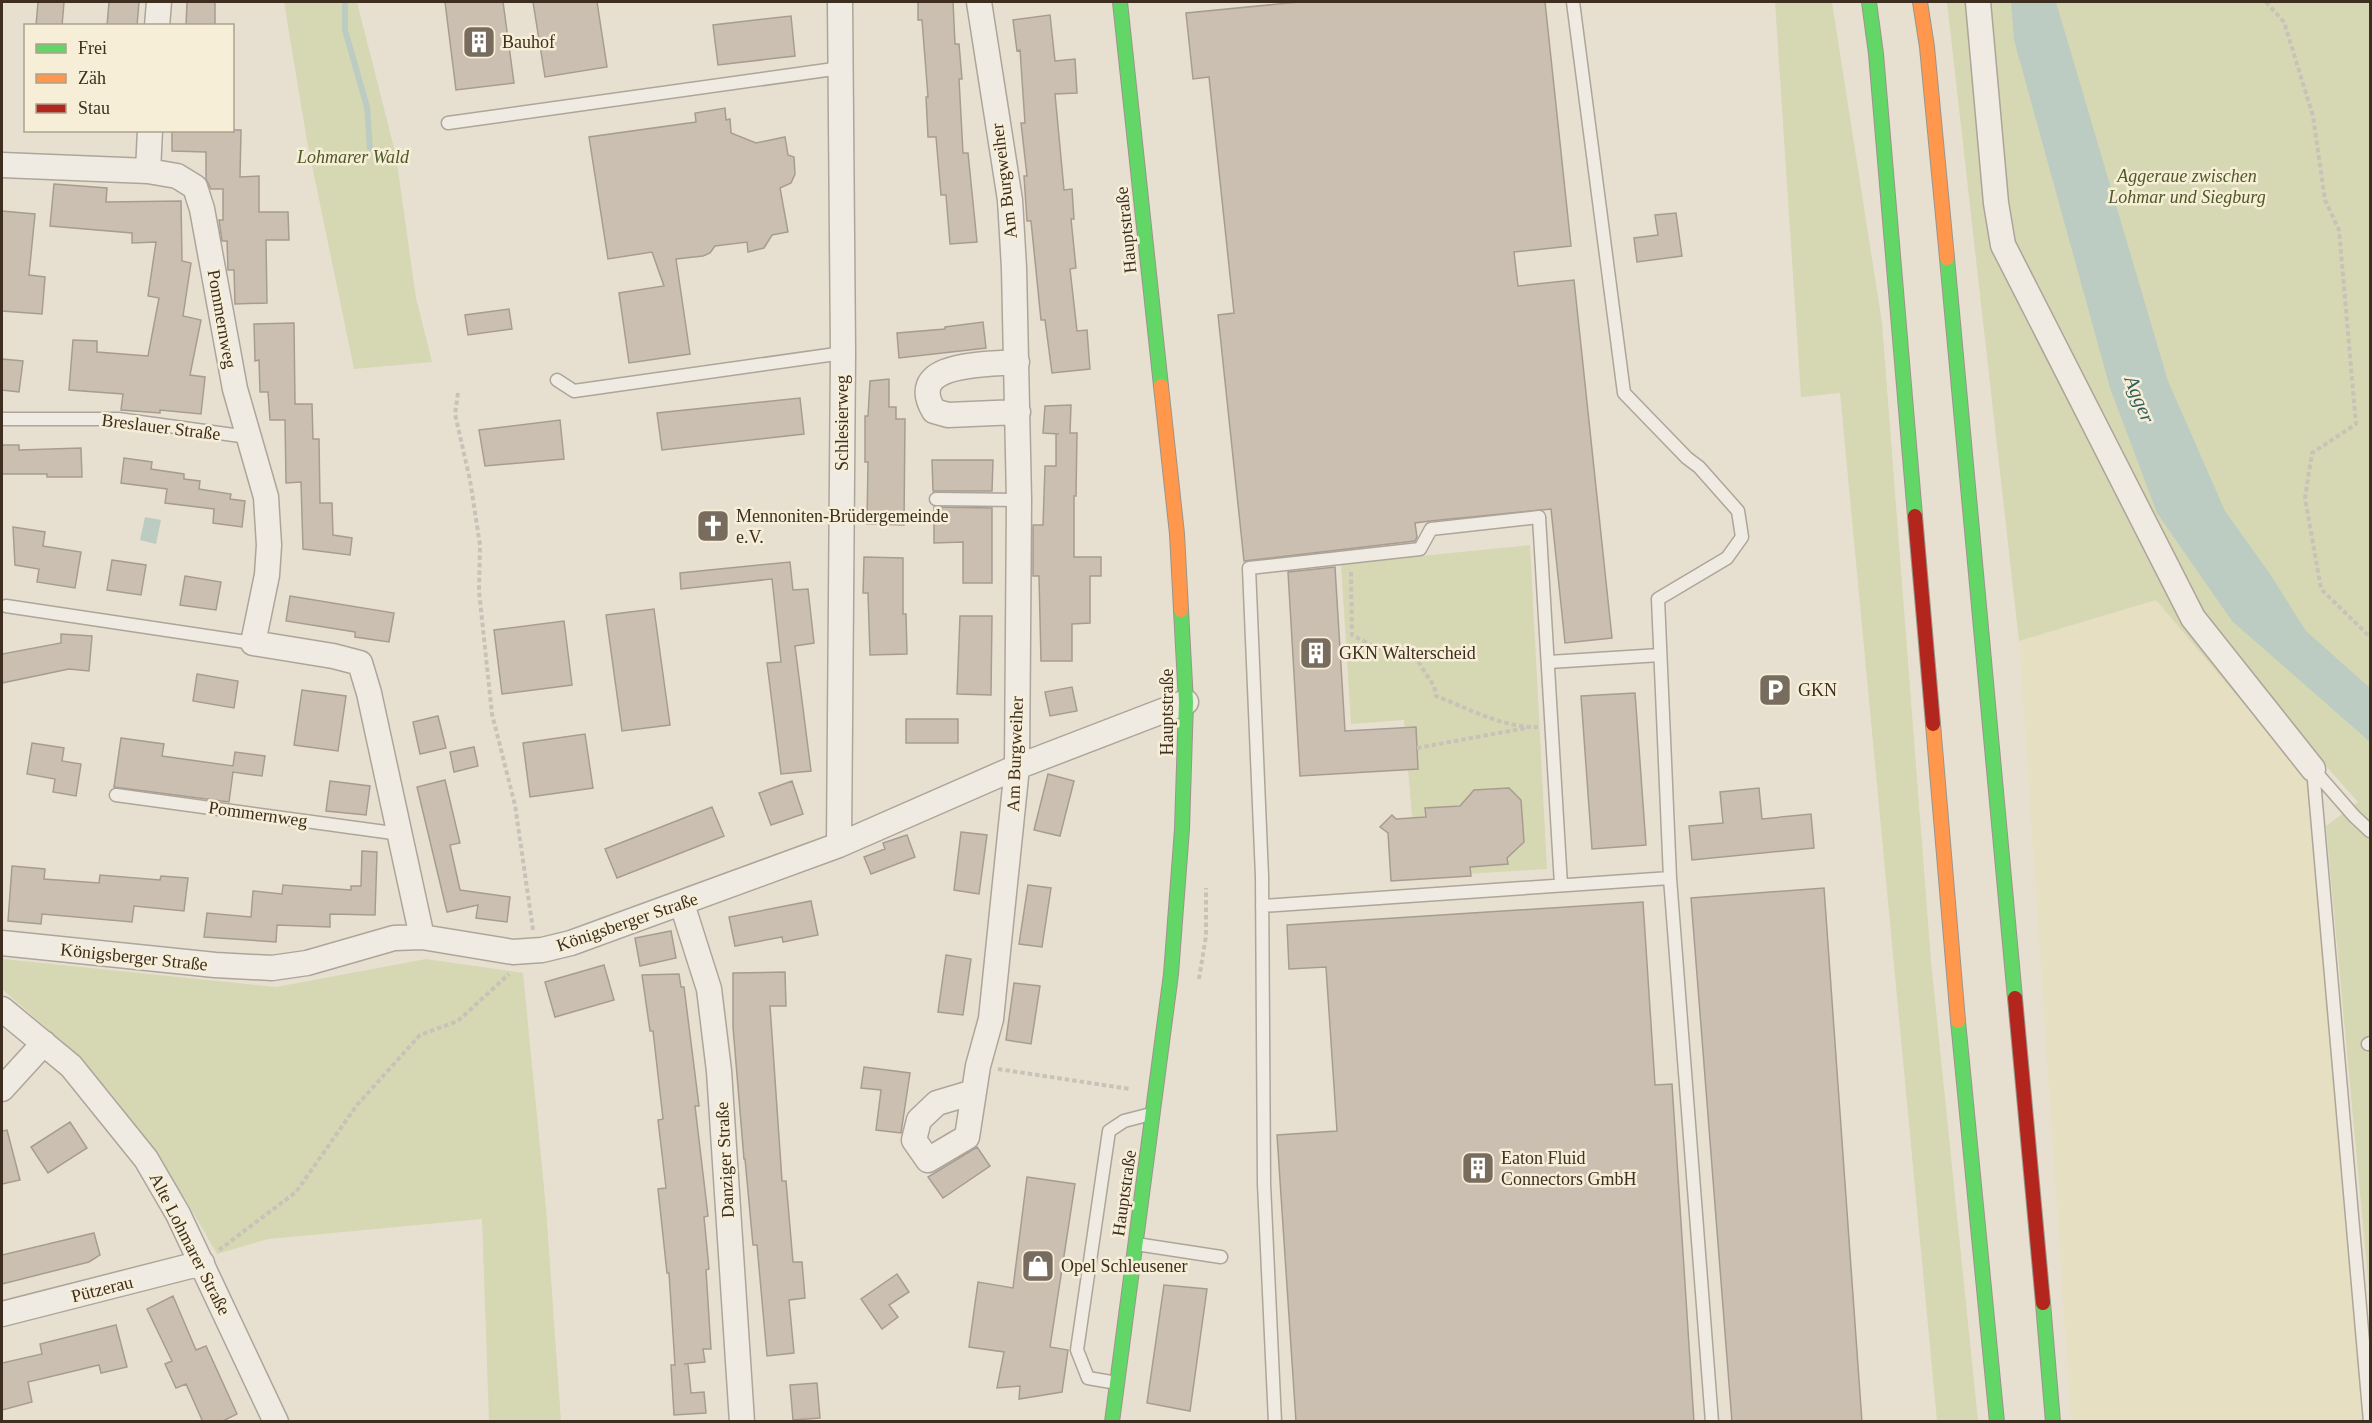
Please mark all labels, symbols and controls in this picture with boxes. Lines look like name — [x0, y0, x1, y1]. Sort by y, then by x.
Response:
legend — [24, 24, 234, 132]
building icon: Bauhof — [461, 24, 497, 60]
place label: Bauhof — [502, 32, 555, 52]
text: Frei — [78, 38, 107, 58]
text: Zäh — [78, 68, 106, 88]
text: Stau — [78, 98, 110, 118]
street label: Am Burgweiher — [987, 122, 1021, 240]
park label: Lohmarer Wald — [296, 147, 410, 167]
park label: Aggeraue zwischen Lohmar und Siegburg — [2107, 166, 2266, 207]
street label: Hauptstraße — [1112, 186, 1140, 274]
street label: Pommernweg — [203, 268, 241, 370]
water label: Agger — [2119, 370, 2159, 426]
street label: Schlesierweg — [832, 375, 852, 471]
street label: Breslauer Straße — [100, 410, 222, 444]
place label: Mennoniten-Brüdergemeinde e.V. — [736, 506, 949, 547]
church icon: Mennoniten-Brüdergemeinde e.V. — [695, 508, 731, 544]
building icon: GKN Walterscheid — [1298, 635, 1334, 671]
place label: GKN Walterscheid — [1339, 643, 1476, 663]
street label: Hauptstraße — [1157, 669, 1177, 755]
parking icon: GKN — [1757, 672, 1793, 708]
place label: GKN — [1798, 680, 1837, 700]
street label: Am Burgweiher — [1003, 696, 1027, 812]
street label: Pommernweg — [207, 797, 309, 831]
street label: Königsberger Straße — [554, 888, 700, 956]
street label: Königsberger Straße — [59, 939, 209, 975]
street label: Danziger Straße — [712, 1101, 738, 1219]
place label: Eaton Fluid Connectors GmbH — [1501, 1148, 1636, 1189]
street label: Hauptstraße — [1108, 1149, 1140, 1237]
building icon: Eaton Fluid Connectors GmbH — [1460, 1150, 1496, 1186]
street label: Alte Lohmarer Straße — [145, 1170, 235, 1318]
shop icon: Opel Schleusener — [1020, 1248, 1056, 1284]
place label: Opel Schleusener — [1061, 1256, 1187, 1276]
street label: Pützerau — [69, 1272, 135, 1306]

